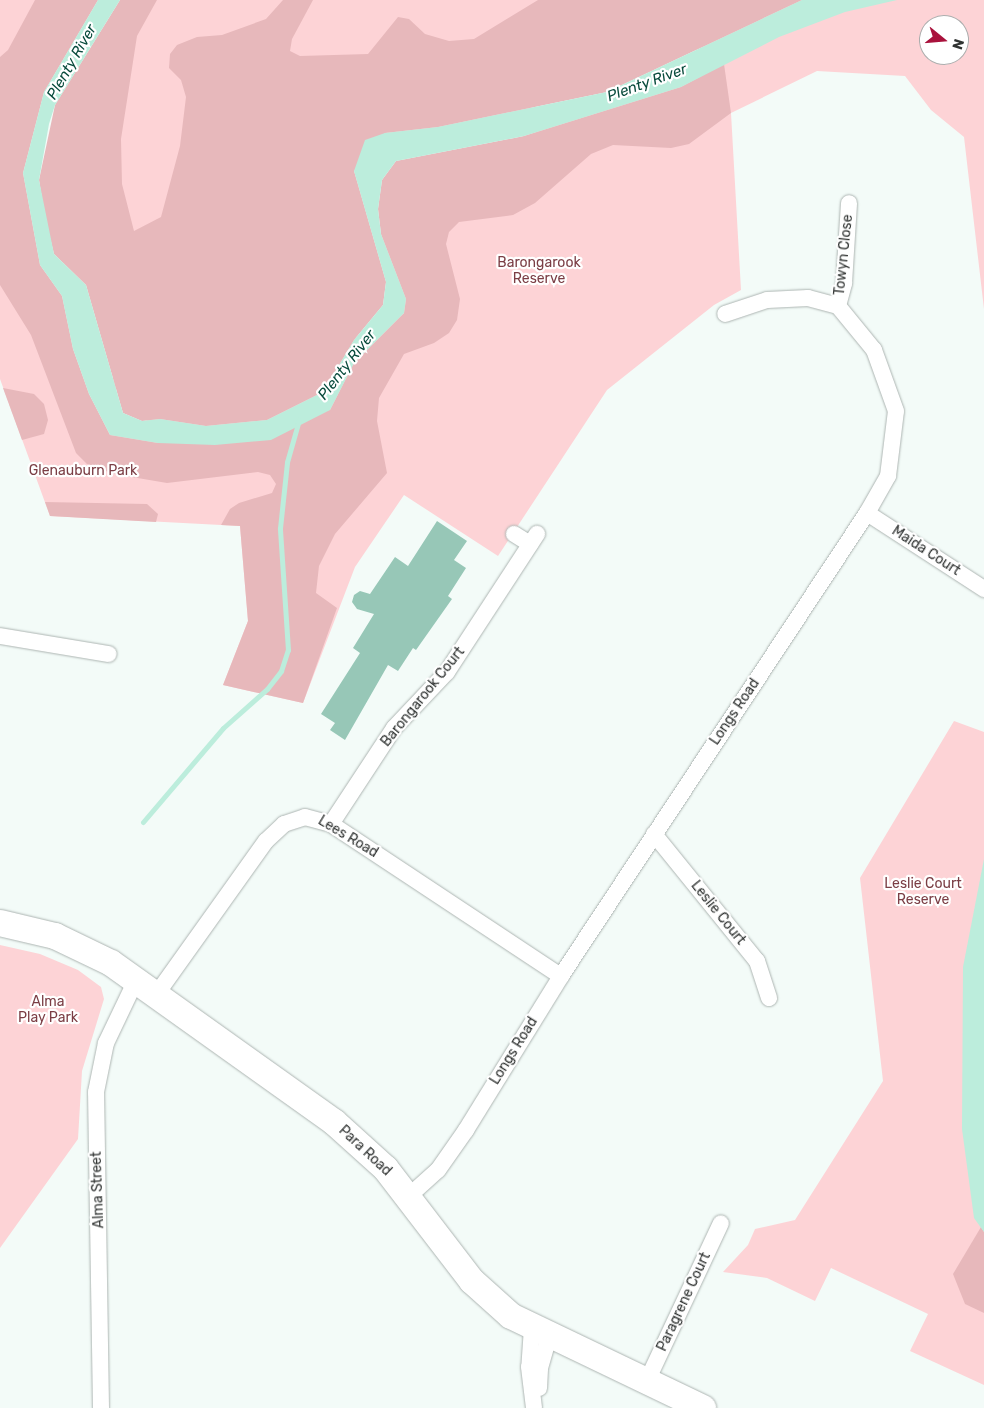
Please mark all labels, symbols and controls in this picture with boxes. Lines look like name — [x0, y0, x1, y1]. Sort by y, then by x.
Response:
north arrow — [919, 15, 969, 65]
water label: Plenty River — [43, 21, 101, 103]
text: N — [948, 37, 967, 52]
water label: Plenty River — [604, 60, 690, 106]
street label: Towyn Close — [831, 214, 857, 296]
park label: Barongarook Reserve — [497, 255, 581, 288]
water label: Plenty River — [314, 326, 380, 404]
park label: Glenauburn Park — [29, 463, 137, 479]
street label: Maida Court — [889, 523, 963, 579]
street label: Barongarook Court — [378, 644, 468, 750]
street label: Longs Road — [707, 676, 763, 748]
street label: Lees Road — [315, 813, 381, 861]
park label: Leslie Court Reserve — [884, 876, 962, 909]
street label: Leslie Court — [687, 878, 749, 948]
park label: Alma Play Park — [18, 994, 78, 1026]
street label: Longs Road — [487, 1014, 541, 1088]
street label: Para Road — [335, 1122, 395, 1180]
street label: Alma Street — [88, 1151, 108, 1229]
street label: Paragrene Court — [654, 1250, 714, 1354]

